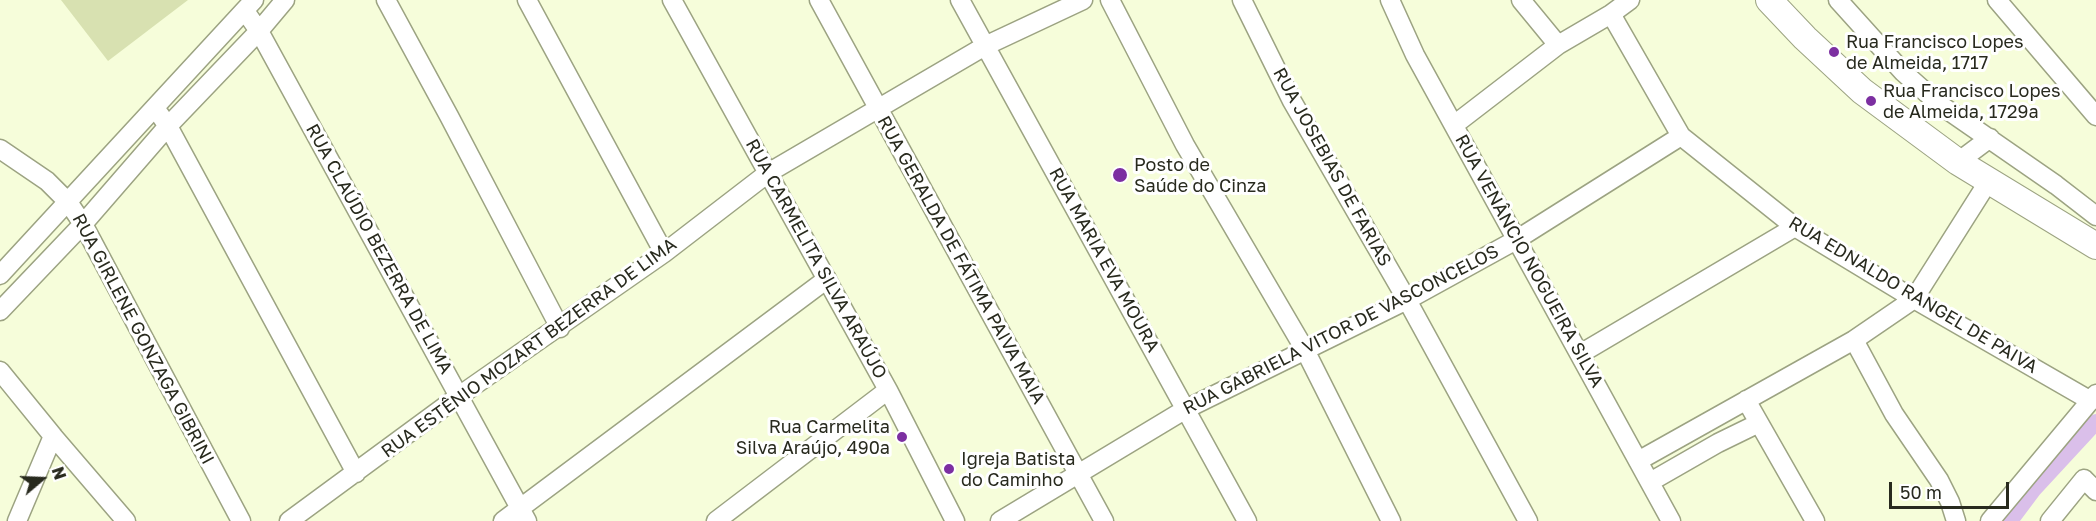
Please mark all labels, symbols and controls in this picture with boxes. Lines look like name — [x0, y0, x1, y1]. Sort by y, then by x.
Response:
place label: Rua Francisco Lopes de Almeida, 1717 — [1846, 31, 2023, 74]
marker: Rua Francisco Lopes de Almeida, 1717 — [1827, 45, 1841, 59]
street label: RUA JOSEBIAS DE FARIAS — [1268, 64, 1396, 270]
place label: Rua Francisco Lopes de Almeida, 1729a — [1883, 80, 2060, 122]
marker: Rua Francisco Lopes de Almeida, 1729a — [1864, 94, 1878, 108]
street label: RUA GERALDA DE FÁTIMA PAIVA MAIA — [873, 112, 1049, 408]
street label: RUA CLAÚDIO BEZERRA DE LIMA — [301, 120, 457, 378]
street label: RUA VENÂNCIO NOGUEIRA SILVA — [1450, 131, 1608, 391]
street label: RUA CARMELITA SILVA ARAÚJO — [741, 135, 891, 383]
place label: Posto de Saúde do Cinza — [1134, 154, 1266, 196]
street label: RUA MARIA EVA MOURA — [1044, 164, 1164, 356]
marker: Posto de Saúde do Cinza — [1111, 166, 1129, 184]
street label: RUA GIRLENE GONZAGA GIBRINI — [68, 210, 218, 468]
street label: RUA EDNALDO RANGEL DE PAIVA — [1785, 212, 2041, 378]
street label: RUA ESTÊNIO MOZART BEZERRA DE LIMA — [377, 234, 681, 462]
street label: RUA GABRIELA VITOR DE VASCONCELOS — [1180, 241, 1502, 419]
place label: Rua Carmelita Silva Araújo, 490a — [736, 416, 890, 458]
marker: Rua Carmelita Silva Araújo, 490a — [895, 430, 909, 444]
place label: Igreja Batista do Caminho — [961, 448, 1075, 490]
north arrow — [12, 449, 72, 509]
marker: Igreja Batista do Caminho — [942, 462, 956, 476]
text: N — [48, 464, 70, 482]
scale bar — [1892, 470, 2012, 508]
text: 50 m — [1900, 481, 1942, 503]

